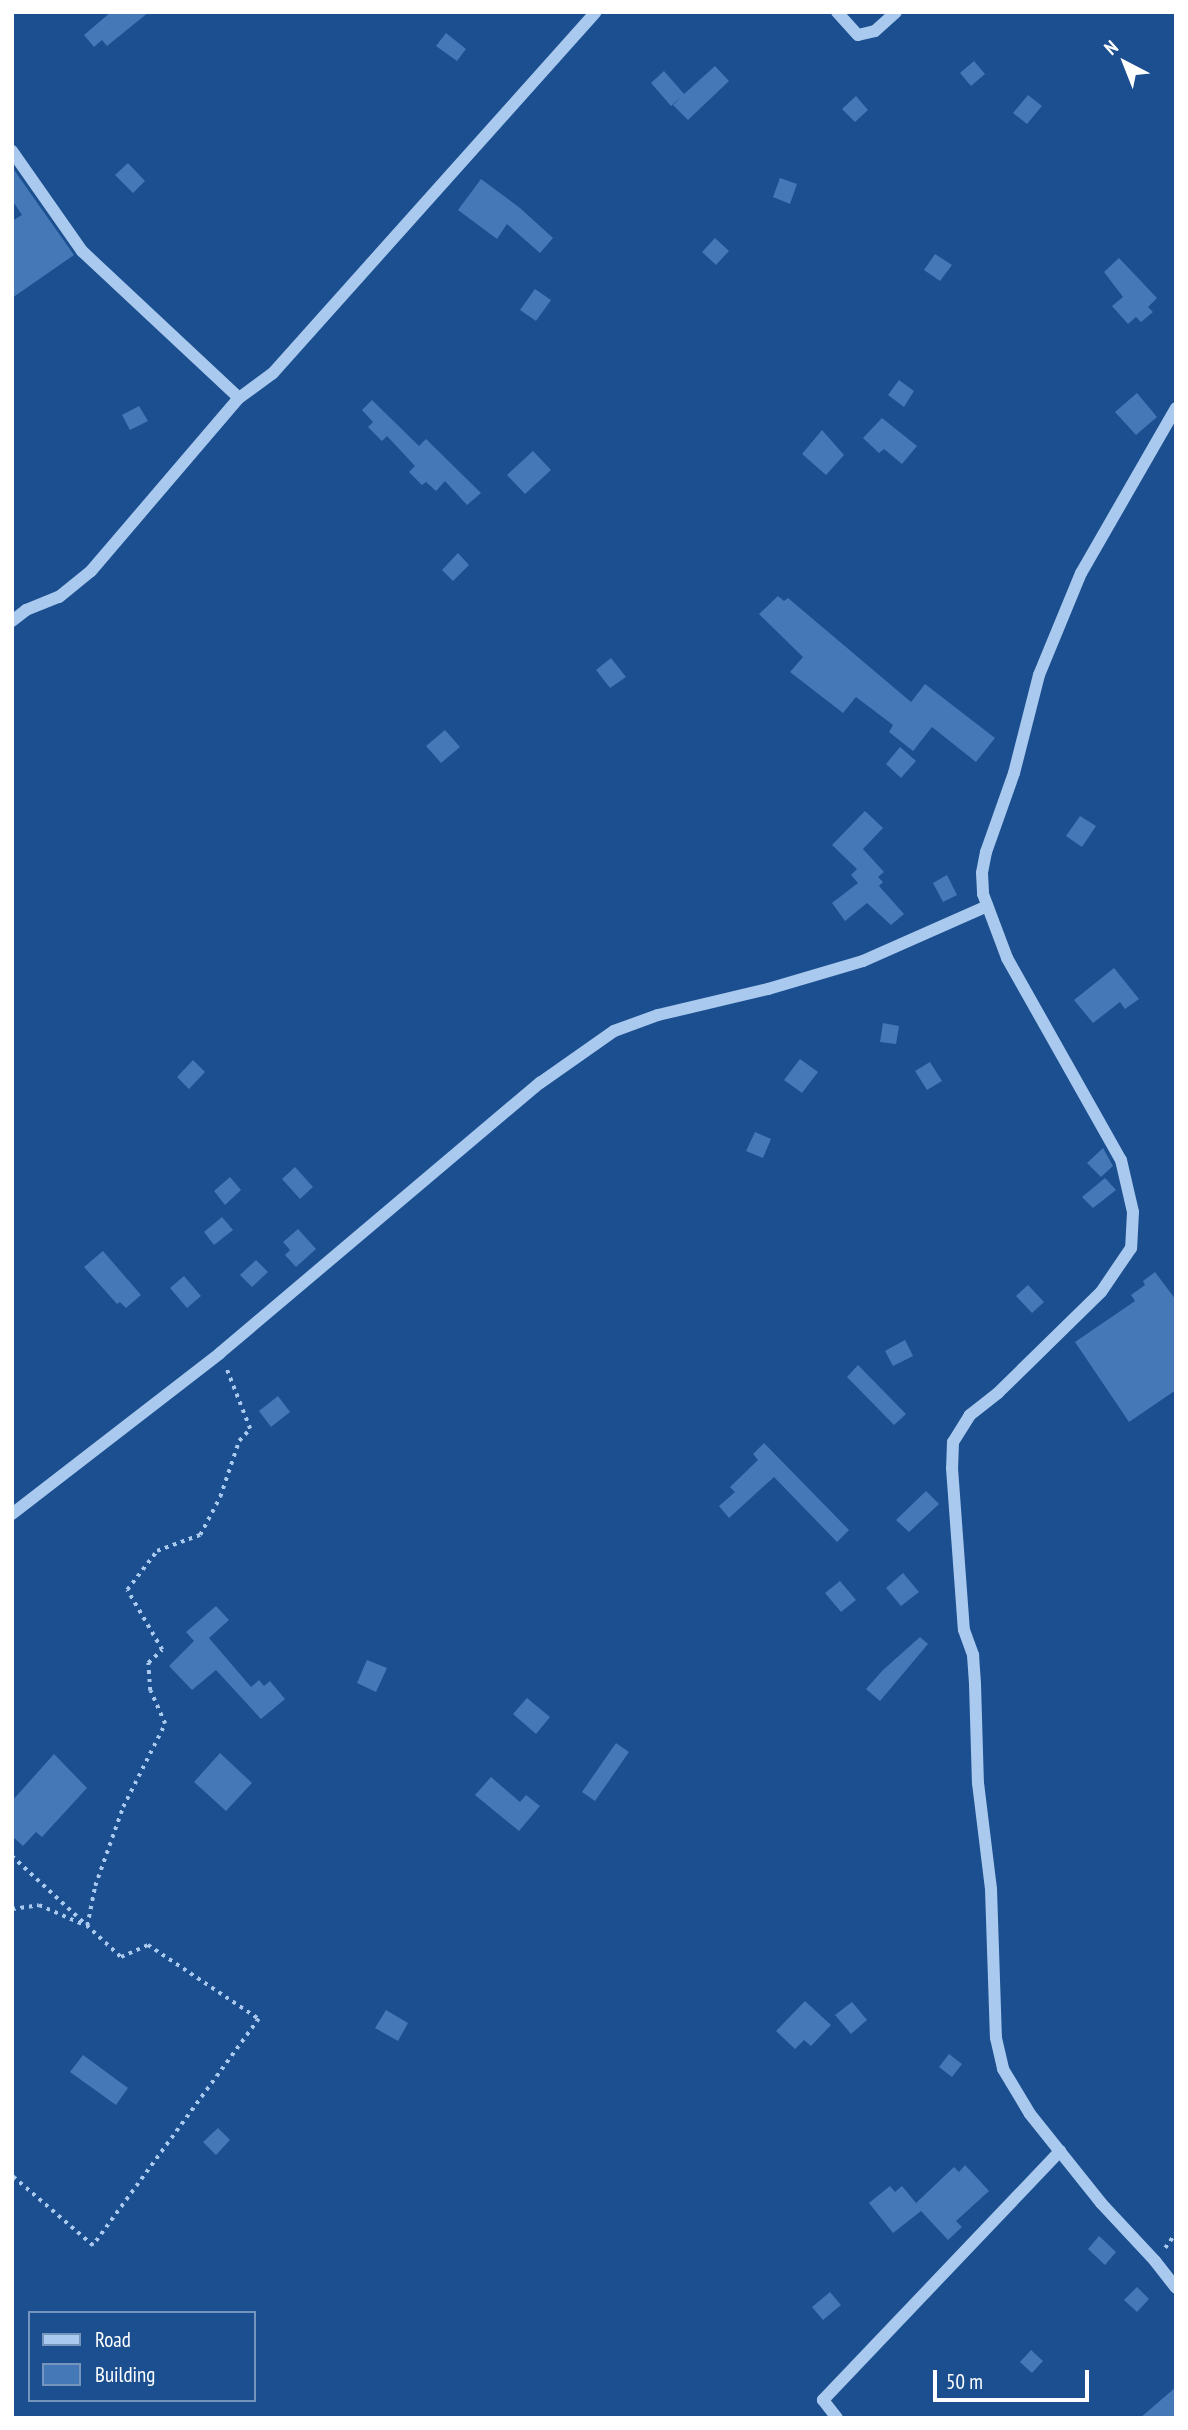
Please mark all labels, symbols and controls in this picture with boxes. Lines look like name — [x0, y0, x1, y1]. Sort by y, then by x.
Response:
north arrow — [1090, 28, 1160, 98]
text: N — [1099, 35, 1123, 60]
legend — [28, 2311, 256, 2402]
text: Road — [95, 2326, 131, 2353]
scale bar — [936, 2356, 1092, 2400]
text: Building — [95, 2361, 155, 2388]
text: 50 m — [946, 2368, 983, 2395]

